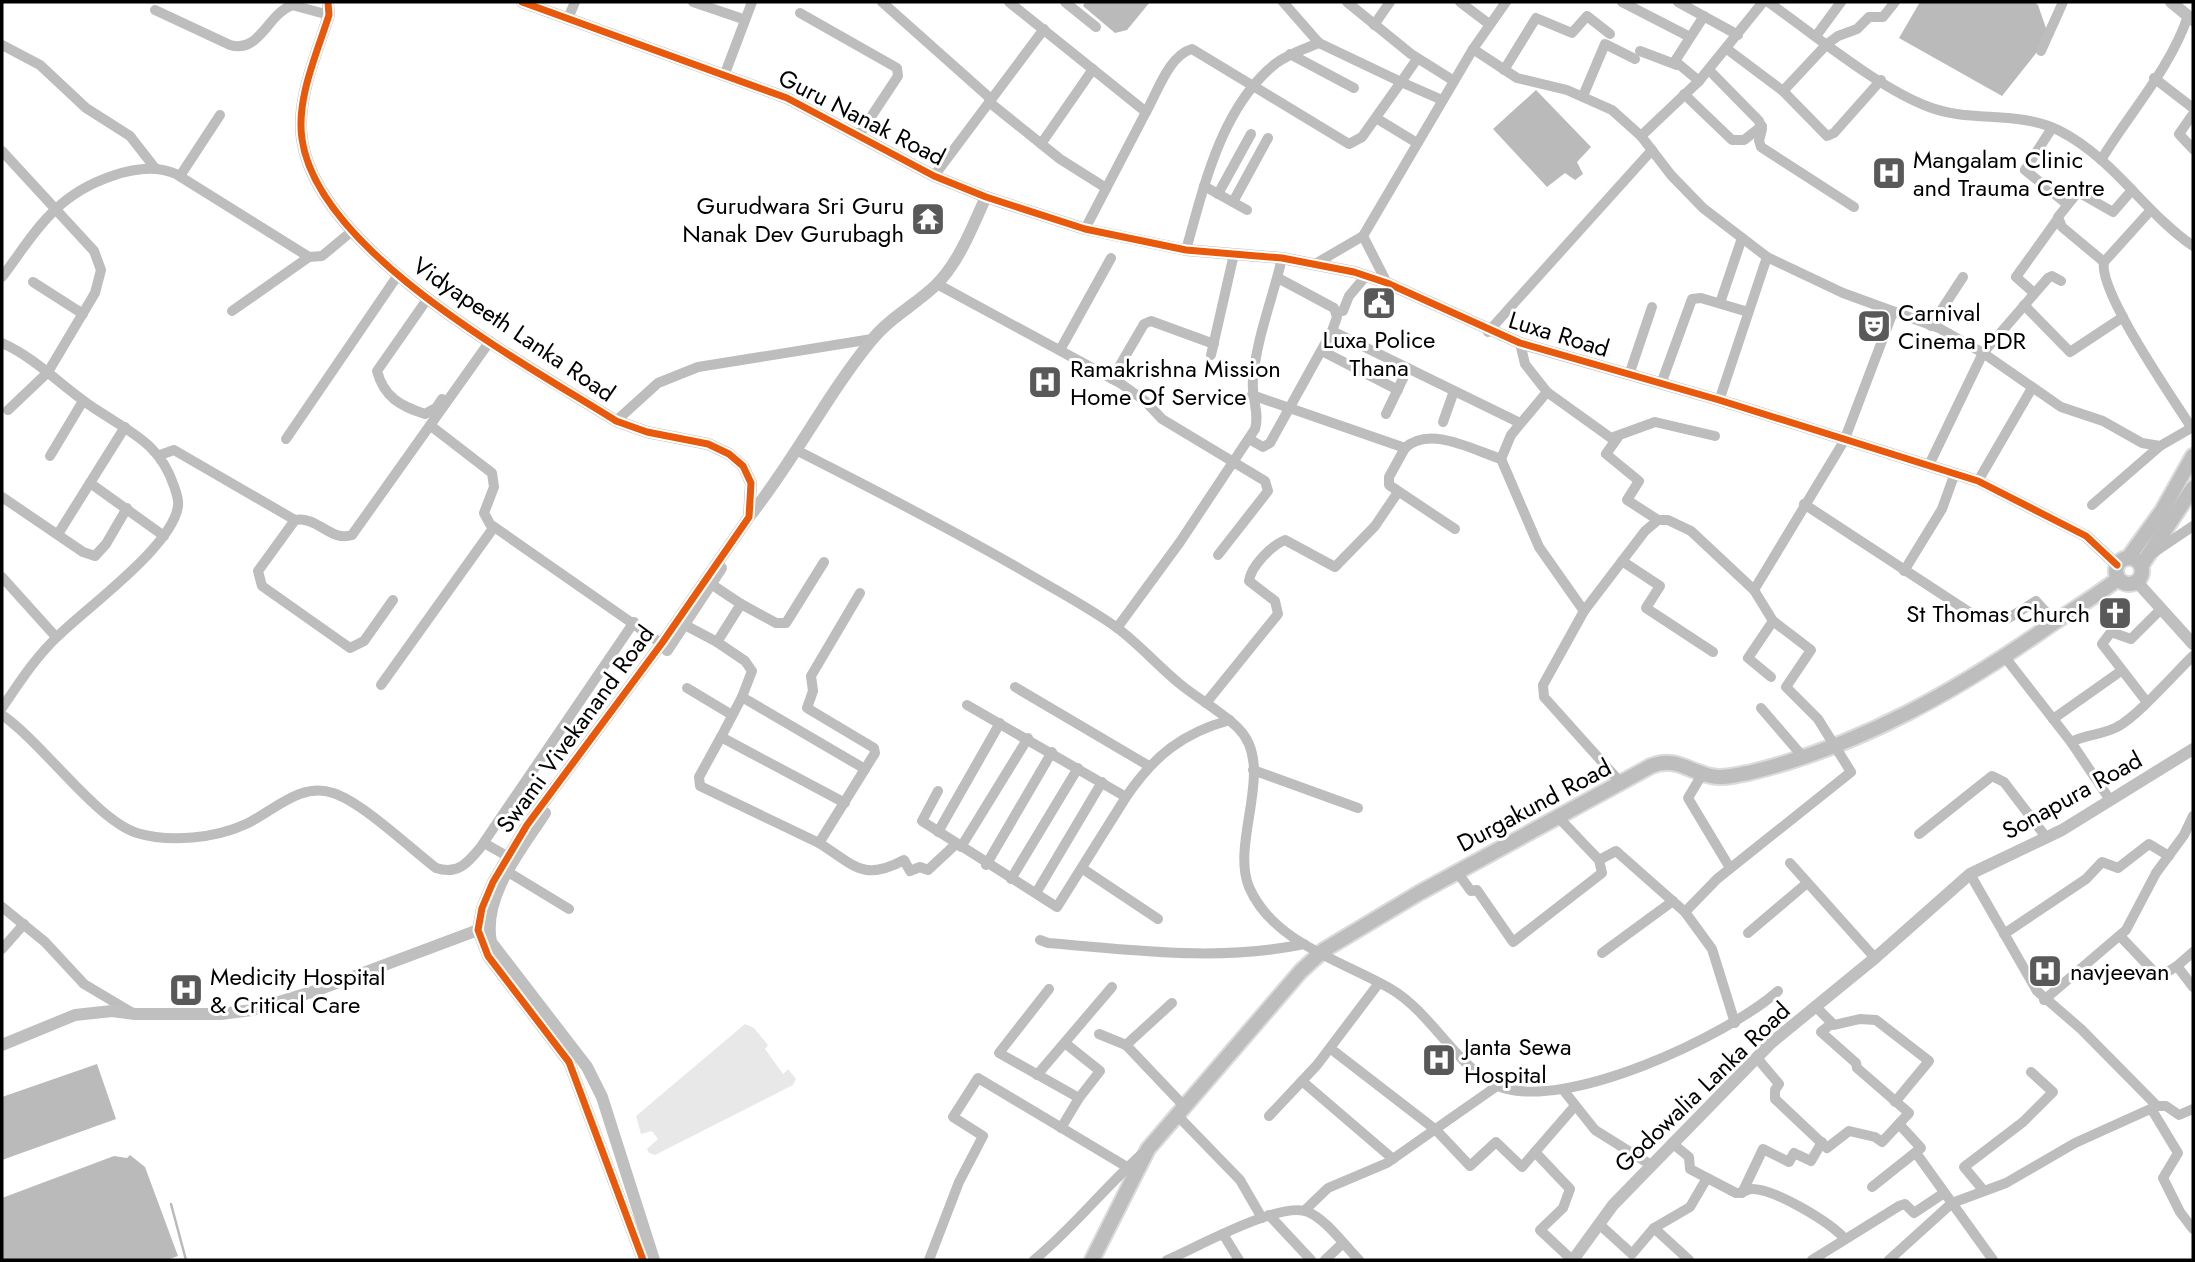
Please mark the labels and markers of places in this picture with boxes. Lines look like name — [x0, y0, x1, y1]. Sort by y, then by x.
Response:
place label: Mangalam Clinic and Trauma Centre — [1913, 142, 2105, 205]
hospital icon: Mangalam Clinic and Trauma Centre — [1870, 154, 1908, 192]
place label: Gurudwara Sri Guru Nanak Dev Gurubagh — [682, 188, 904, 251]
temple icon: Gurudwara Sri Guru Nanak Dev Gurubagh — [909, 200, 947, 238]
public building icon: Luxa Police Thana — [1360, 284, 1398, 322]
place label: Carnival Cinema PDR — [1898, 295, 2027, 358]
theatre icon: Carnival Cinema PDR — [1855, 307, 1893, 345]
place label: Luxa Police Thana — [1323, 322, 1435, 385]
place label: Ramakrishna Mission Home Of Service — [1070, 351, 1281, 414]
hospital icon: Ramakrishna Mission Home Of Service — [1026, 363, 1064, 401]
church icon: St Thomas Church — [2096, 594, 2134, 632]
place label: St Thomas Church — [1906, 596, 2090, 631]
hospital icon: navjeevan — [2026, 952, 2064, 990]
place label: navjeevan — [2070, 954, 2170, 989]
place label: Medicity Hospital & Critical Care — [210, 959, 386, 1022]
hospital icon: Medicity Hospital & Critical Care — [167, 971, 205, 1009]
place label: Janta Sewa Hospital — [1461, 1029, 1571, 1092]
hospital icon: Janta Sewa Hospital — [1420, 1041, 1458, 1079]

